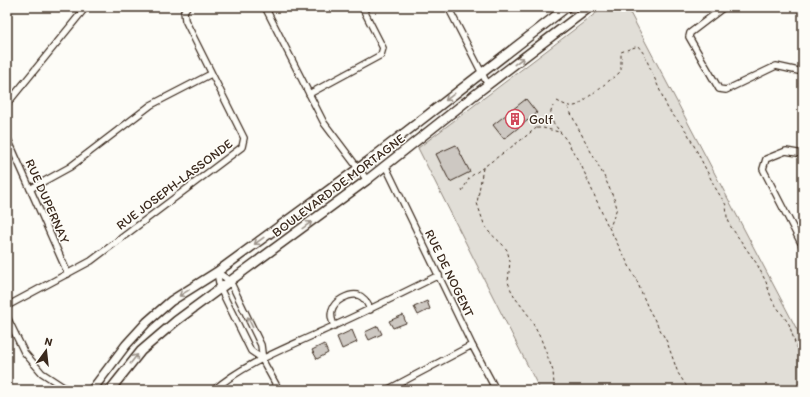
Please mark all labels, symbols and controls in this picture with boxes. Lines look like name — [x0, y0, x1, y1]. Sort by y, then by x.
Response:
one-way arrow — [513, 57, 524, 65]
one-way arrow — [445, 92, 456, 101]
building icon: Golf — [504, 108, 526, 130]
place label: Golf — [529, 112, 553, 127]
street label: BOULEVARD DE MORTAGNE — [269, 131, 408, 240]
street label: RUE JOSEPH-LASSONDE — [113, 136, 235, 233]
street label: RUE DUPERNAY — [22, 157, 73, 246]
one-way arrow — [301, 220, 312, 229]
street label: RUE DE NOGENT — [422, 227, 478, 320]
one-way arrow — [254, 237, 265, 245]
one-way arrow — [179, 289, 190, 297]
one-way arrow — [246, 317, 253, 329]
north arrow — [26, 331, 66, 371]
text: N — [43, 335, 54, 349]
one-way arrow — [130, 354, 139, 365]

